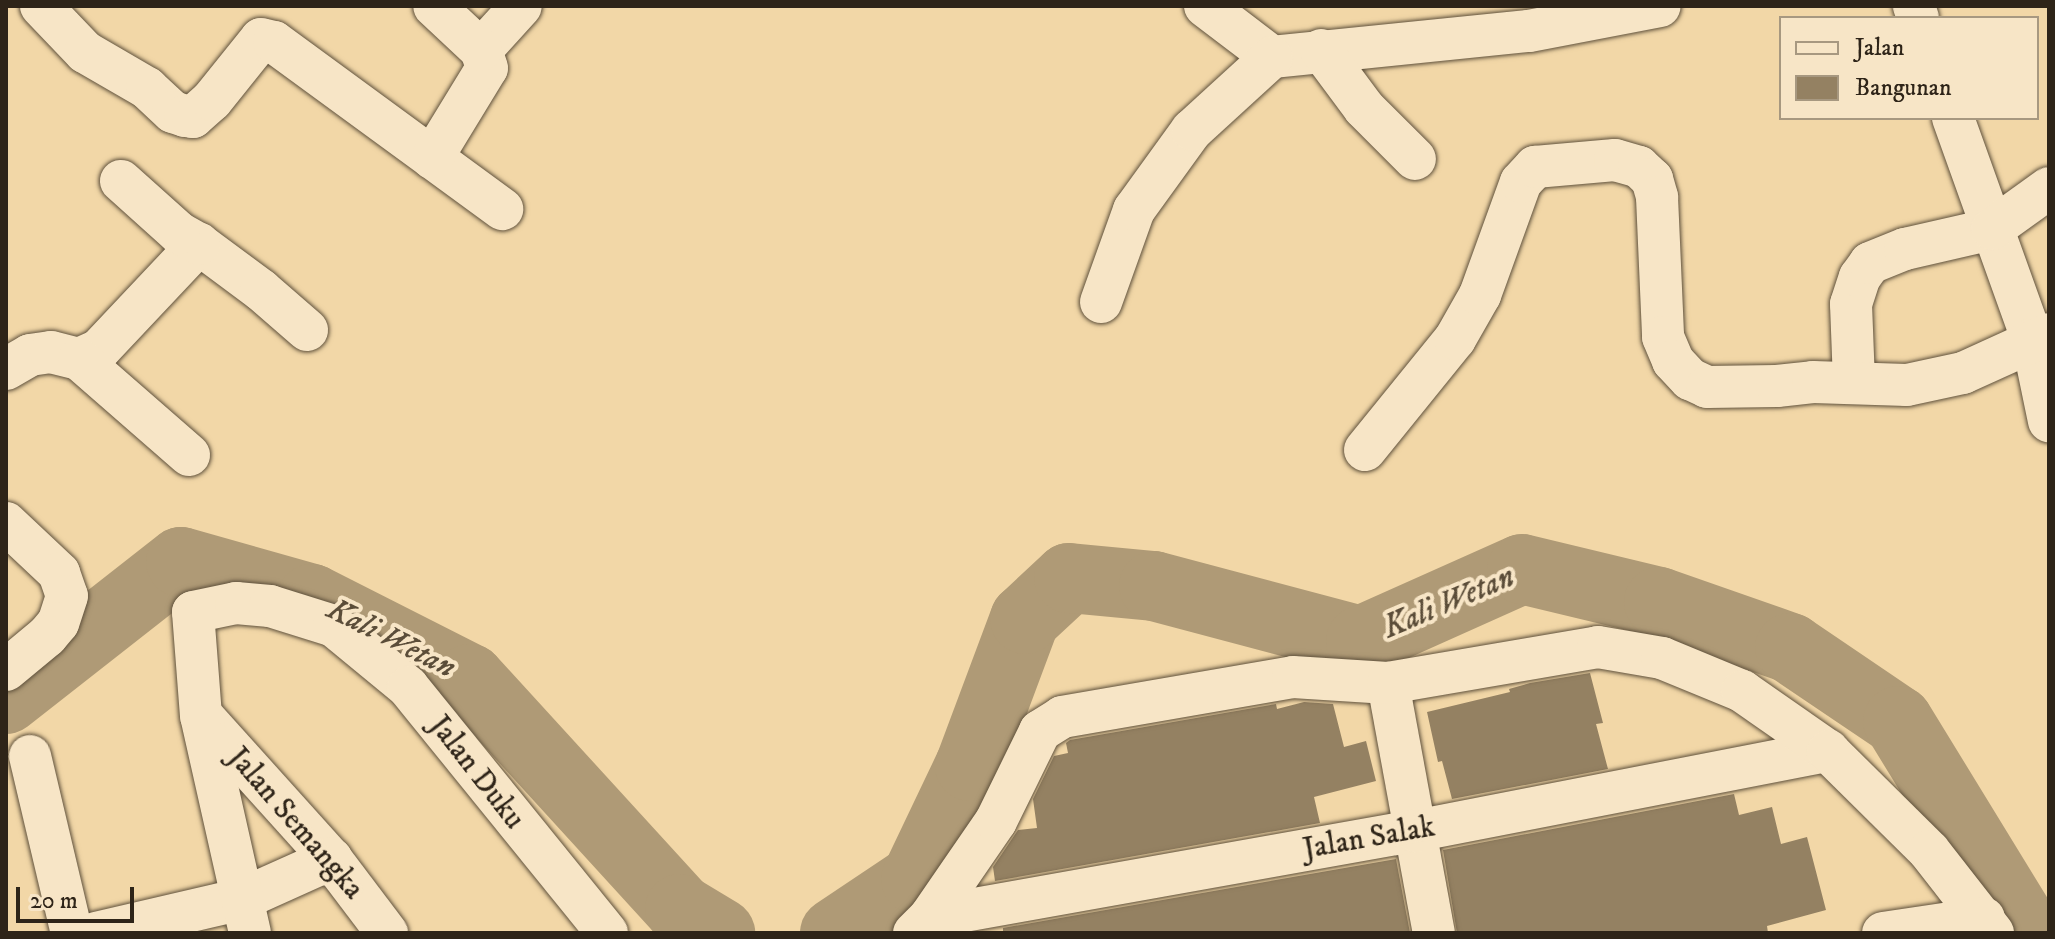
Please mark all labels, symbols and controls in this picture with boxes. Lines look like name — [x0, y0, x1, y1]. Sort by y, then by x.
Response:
legend — [1779, 16, 2039, 120]
text: Jalan — [1855, 33, 1904, 63]
text: Bangunan — [1855, 73, 1951, 103]
water label: Kali Wetan — [1378, 558, 1520, 648]
water label: Kali Wetan — [320, 590, 462, 688]
street label: Jalan Duku — [421, 709, 531, 837]
street label: Jalan Semangka — [219, 741, 371, 907]
street label: Jalan Salak — [1300, 810, 1438, 868]
scale bar — [20, 871, 138, 921]
text: 20 m — [30, 886, 78, 916]

